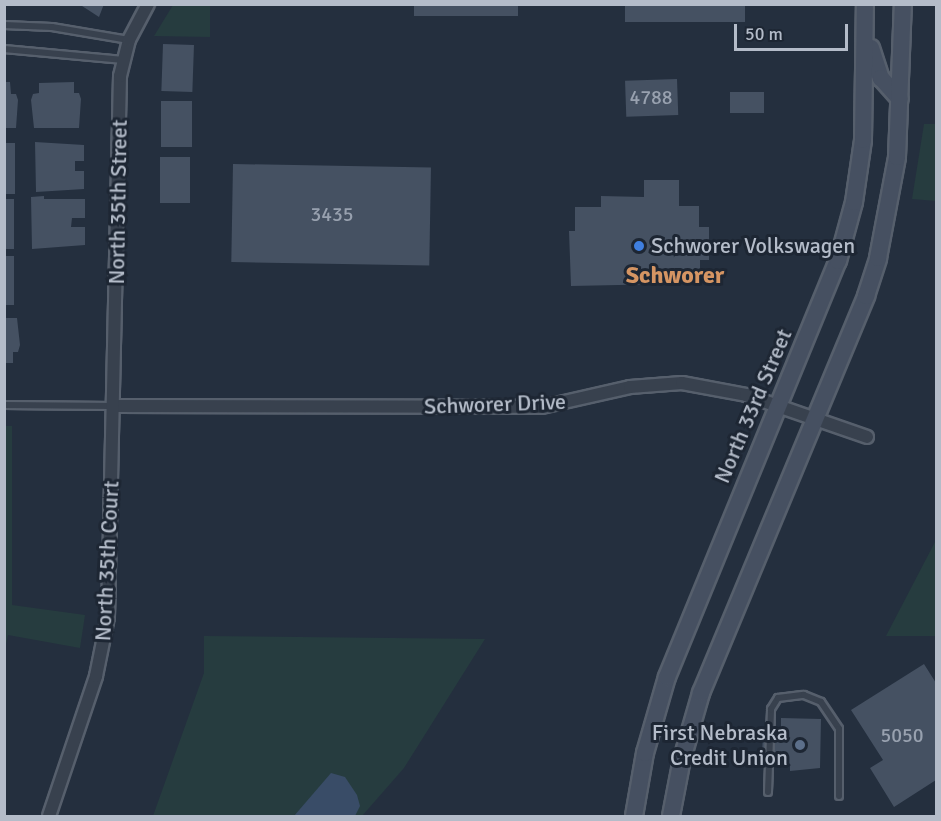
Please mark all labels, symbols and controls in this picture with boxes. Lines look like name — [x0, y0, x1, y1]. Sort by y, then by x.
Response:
scale bar — [737, 12, 851, 50]
text: 50 m — [745, 23, 783, 45]
house number: 4788 — [629, 85, 673, 109]
street label: North 35th Street — [103, 119, 133, 285]
house number: 3435 — [310, 202, 354, 226]
place label: Schworer Volkswagen — [651, 233, 855, 259]
marker: Schworer Volkswagen — [632, 239, 646, 253]
district label: Schworer — [626, 262, 724, 290]
street label: North 33rd Street — [709, 325, 797, 487]
street label: Schworer Drive — [424, 388, 566, 420]
street label: North 35th Court — [90, 480, 124, 642]
place label: First Nebraska Credit Union — [652, 719, 788, 770]
house number: 5050 — [880, 723, 924, 747]
marker: First Nebraska Credit Union — [793, 738, 807, 752]

